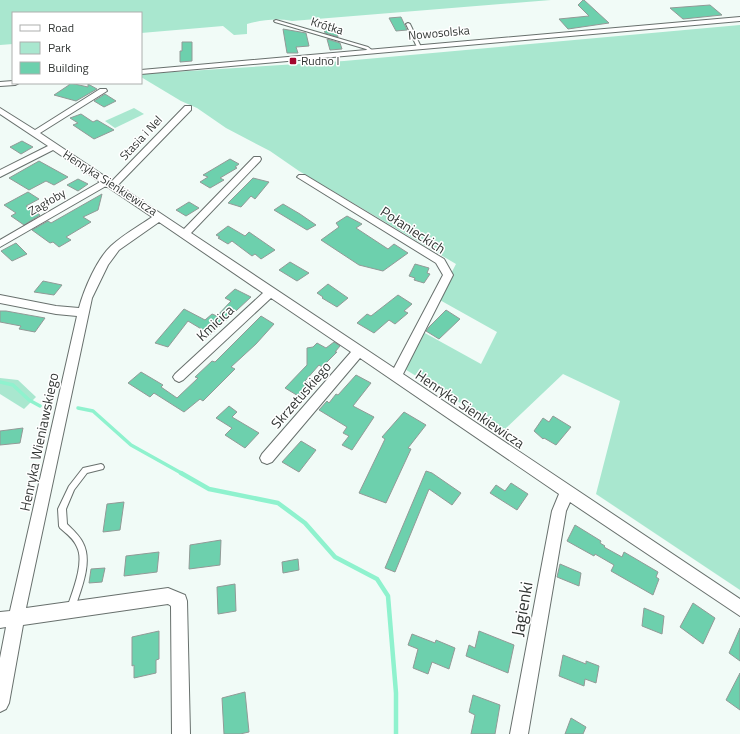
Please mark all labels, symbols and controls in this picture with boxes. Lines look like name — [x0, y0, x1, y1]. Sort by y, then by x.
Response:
legend — [12, 12, 142, 84]
street label: Krótka — [309, 12, 346, 39]
text: Road — [48, 18, 74, 37]
street label: Nowosolska — [407, 20, 471, 45]
text: Park — [48, 38, 71, 57]
place label: Rudno I — [301, 51, 339, 70]
marker: Rudno I — [288, 56, 298, 66]
text: Building — [48, 58, 89, 77]
street label: Stasia i Nel — [115, 111, 167, 164]
street label: Henryka Sienkiewicza — [59, 145, 161, 220]
street label: Zagłoby — [24, 183, 69, 220]
street label: Połanieckich — [376, 201, 450, 259]
street label: Kmicica — [191, 300, 238, 346]
street label: Skrzetuskiego — [266, 357, 336, 433]
street label: Henryka Sienkiewicza — [412, 364, 529, 453]
street label: Henryka Wieniawskiego — [14, 371, 63, 513]
street label: Jagienki — [504, 579, 540, 639]

